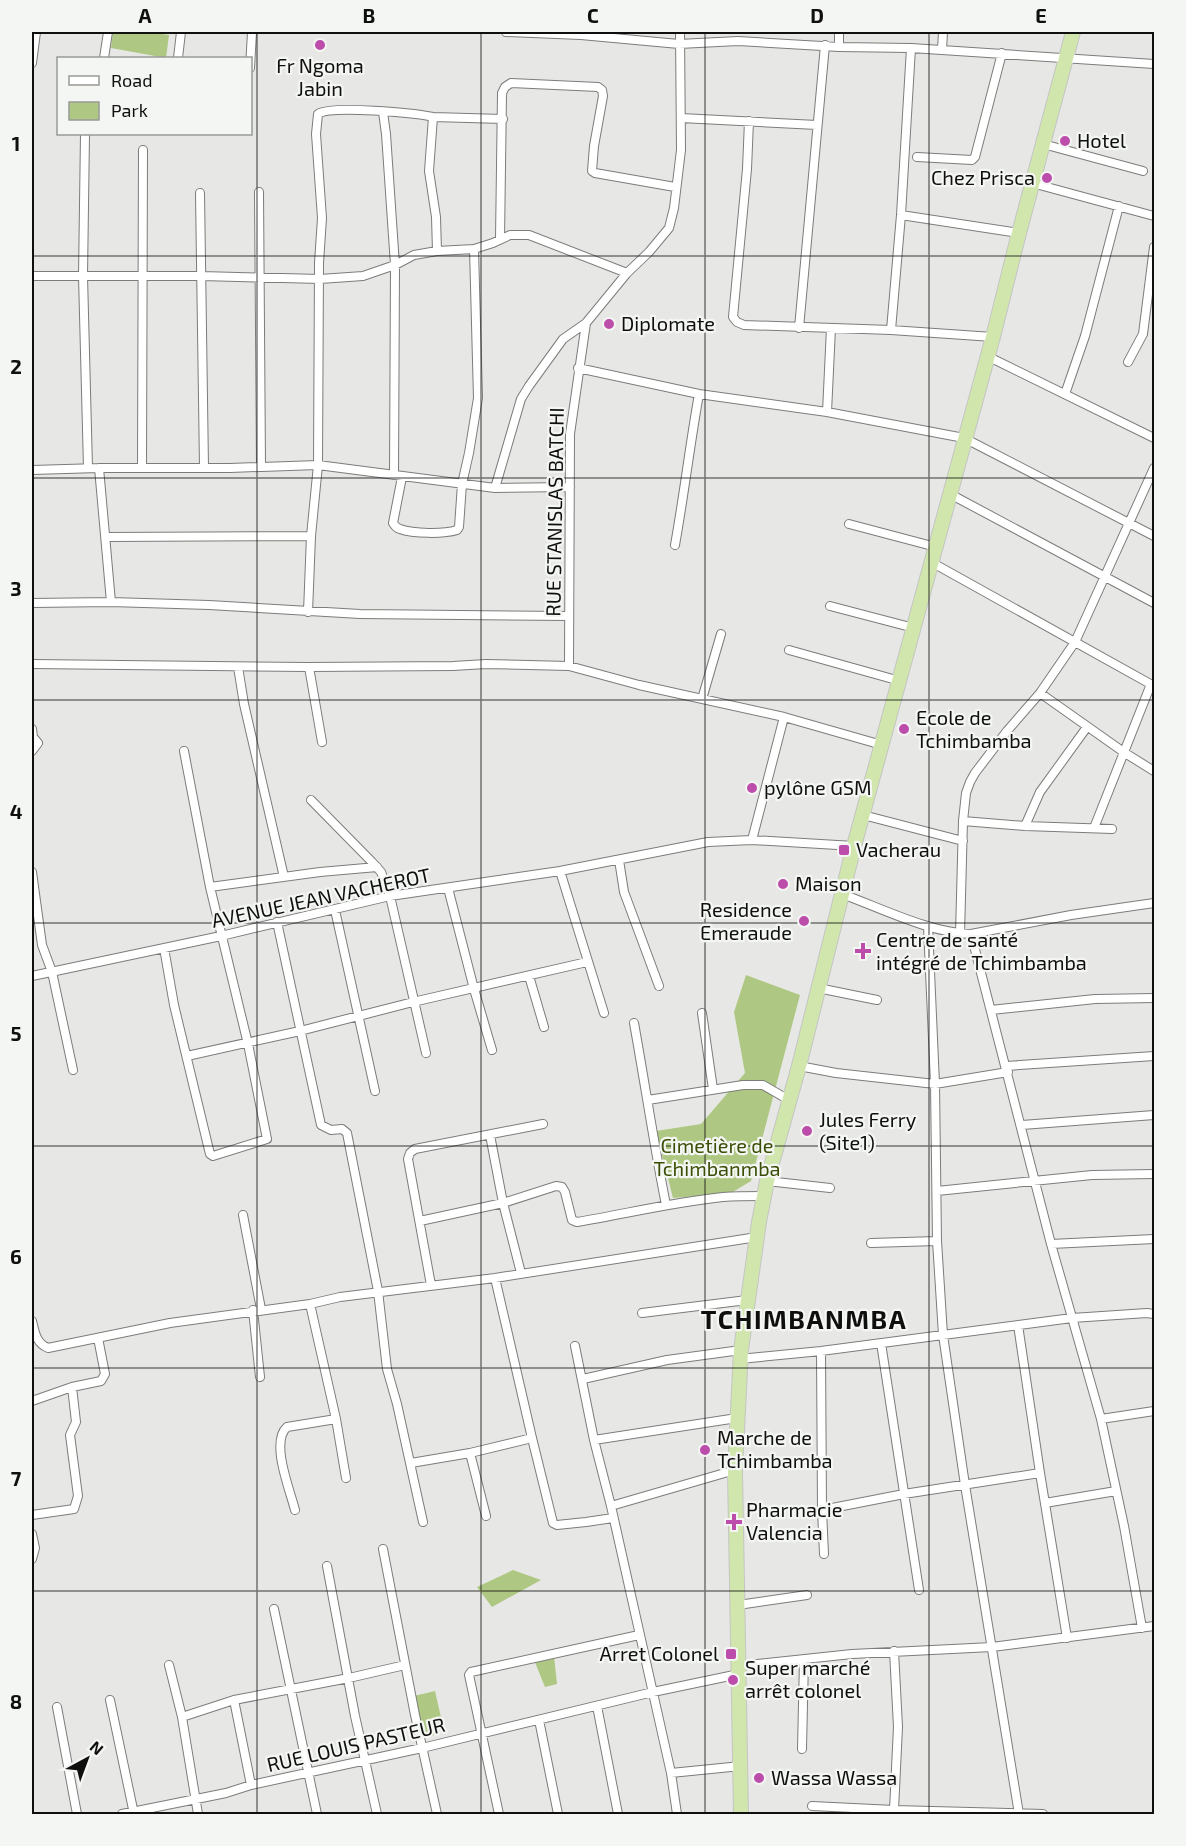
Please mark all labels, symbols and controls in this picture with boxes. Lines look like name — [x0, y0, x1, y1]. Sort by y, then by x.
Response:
text: A — [138, 3, 152, 27]
text: B — [363, 3, 375, 27]
text: C — [587, 3, 599, 27]
text: D — [810, 3, 824, 27]
text: E — [1035, 3, 1047, 27]
marker: Fr Ngoma Jabin — [313, 38, 327, 52]
place label: Fr Ngoma Jabin — [276, 53, 364, 100]
legend — [57, 57, 252, 135]
text: Road — [111, 69, 152, 91]
text: Park — [111, 99, 148, 121]
place label: Hotel — [1077, 128, 1126, 152]
text: 1 — [12, 131, 20, 155]
marker: Hotel — [1058, 134, 1072, 148]
place label: Chez Prisca — [931, 165, 1035, 189]
marker: Chez Prisca — [1040, 171, 1054, 185]
place label: Diplomate — [621, 311, 715, 335]
marker: Diplomate — [602, 317, 616, 331]
text: 2 — [10, 354, 22, 378]
street label: RUE STANISLAS BATCHI — [540, 407, 568, 617]
text: 3 — [10, 576, 22, 600]
place label: Ecole de Tchimbamba — [916, 705, 1032, 752]
marker: Ecole de Tchimbamba — [897, 722, 911, 736]
place label: pylône GSM — [764, 775, 872, 799]
marker: pylône GSM — [745, 781, 759, 795]
text: 4 — [10, 799, 23, 823]
place label: Vacherau — [856, 837, 941, 861]
marker: Vacherau — [837, 843, 851, 857]
street label: AVENUE JEAN VACHEROT — [209, 862, 433, 932]
place label: Maison — [795, 871, 862, 895]
marker: Maison — [776, 877, 790, 891]
place label: Residence Emeraude — [700, 897, 792, 944]
marker: Residence Emeraude — [797, 914, 811, 928]
place label: Centre de santé intégré de Tchimbamba — [876, 927, 1087, 974]
marker: Centre de santé intégré de Tchimbamba — [854, 942, 872, 960]
text: 5 — [10, 1021, 22, 1045]
place label: Jules Ferry (Site1) — [819, 1107, 917, 1154]
marker: Jules Ferry (Site1) — [800, 1124, 814, 1138]
park label: Cimetière de Tchimbanmba — [653, 1133, 781, 1180]
text: 6 — [10, 1244, 22, 1268]
district label: TCHIMBANMBA — [701, 1303, 907, 1334]
place label: Marche de Tchimbamba — [717, 1425, 833, 1472]
marker: Marche de Tchimbamba — [698, 1443, 712, 1457]
text: 7 — [11, 1466, 22, 1490]
place label: Pharmacie Valencia — [746, 1497, 842, 1544]
marker: Pharmacie Valencia — [727, 1515, 741, 1529]
place label: Arret Colonel — [600, 1641, 719, 1665]
marker: Arret Colonel — [724, 1647, 738, 1661]
place label: Super marché arrêt colonel — [745, 1655, 870, 1702]
marker: Super marché arrêt colonel — [726, 1673, 740, 1687]
text: 8 — [10, 1689, 22, 1713]
street label: RUE LOUIS PASTEUR — [264, 1712, 447, 1776]
north arrow — [57, 1729, 117, 1789]
text: N — [87, 1736, 108, 1758]
place label: Wassa Wassa — [771, 1765, 897, 1789]
marker: Wassa Wassa — [752, 1771, 766, 1785]

